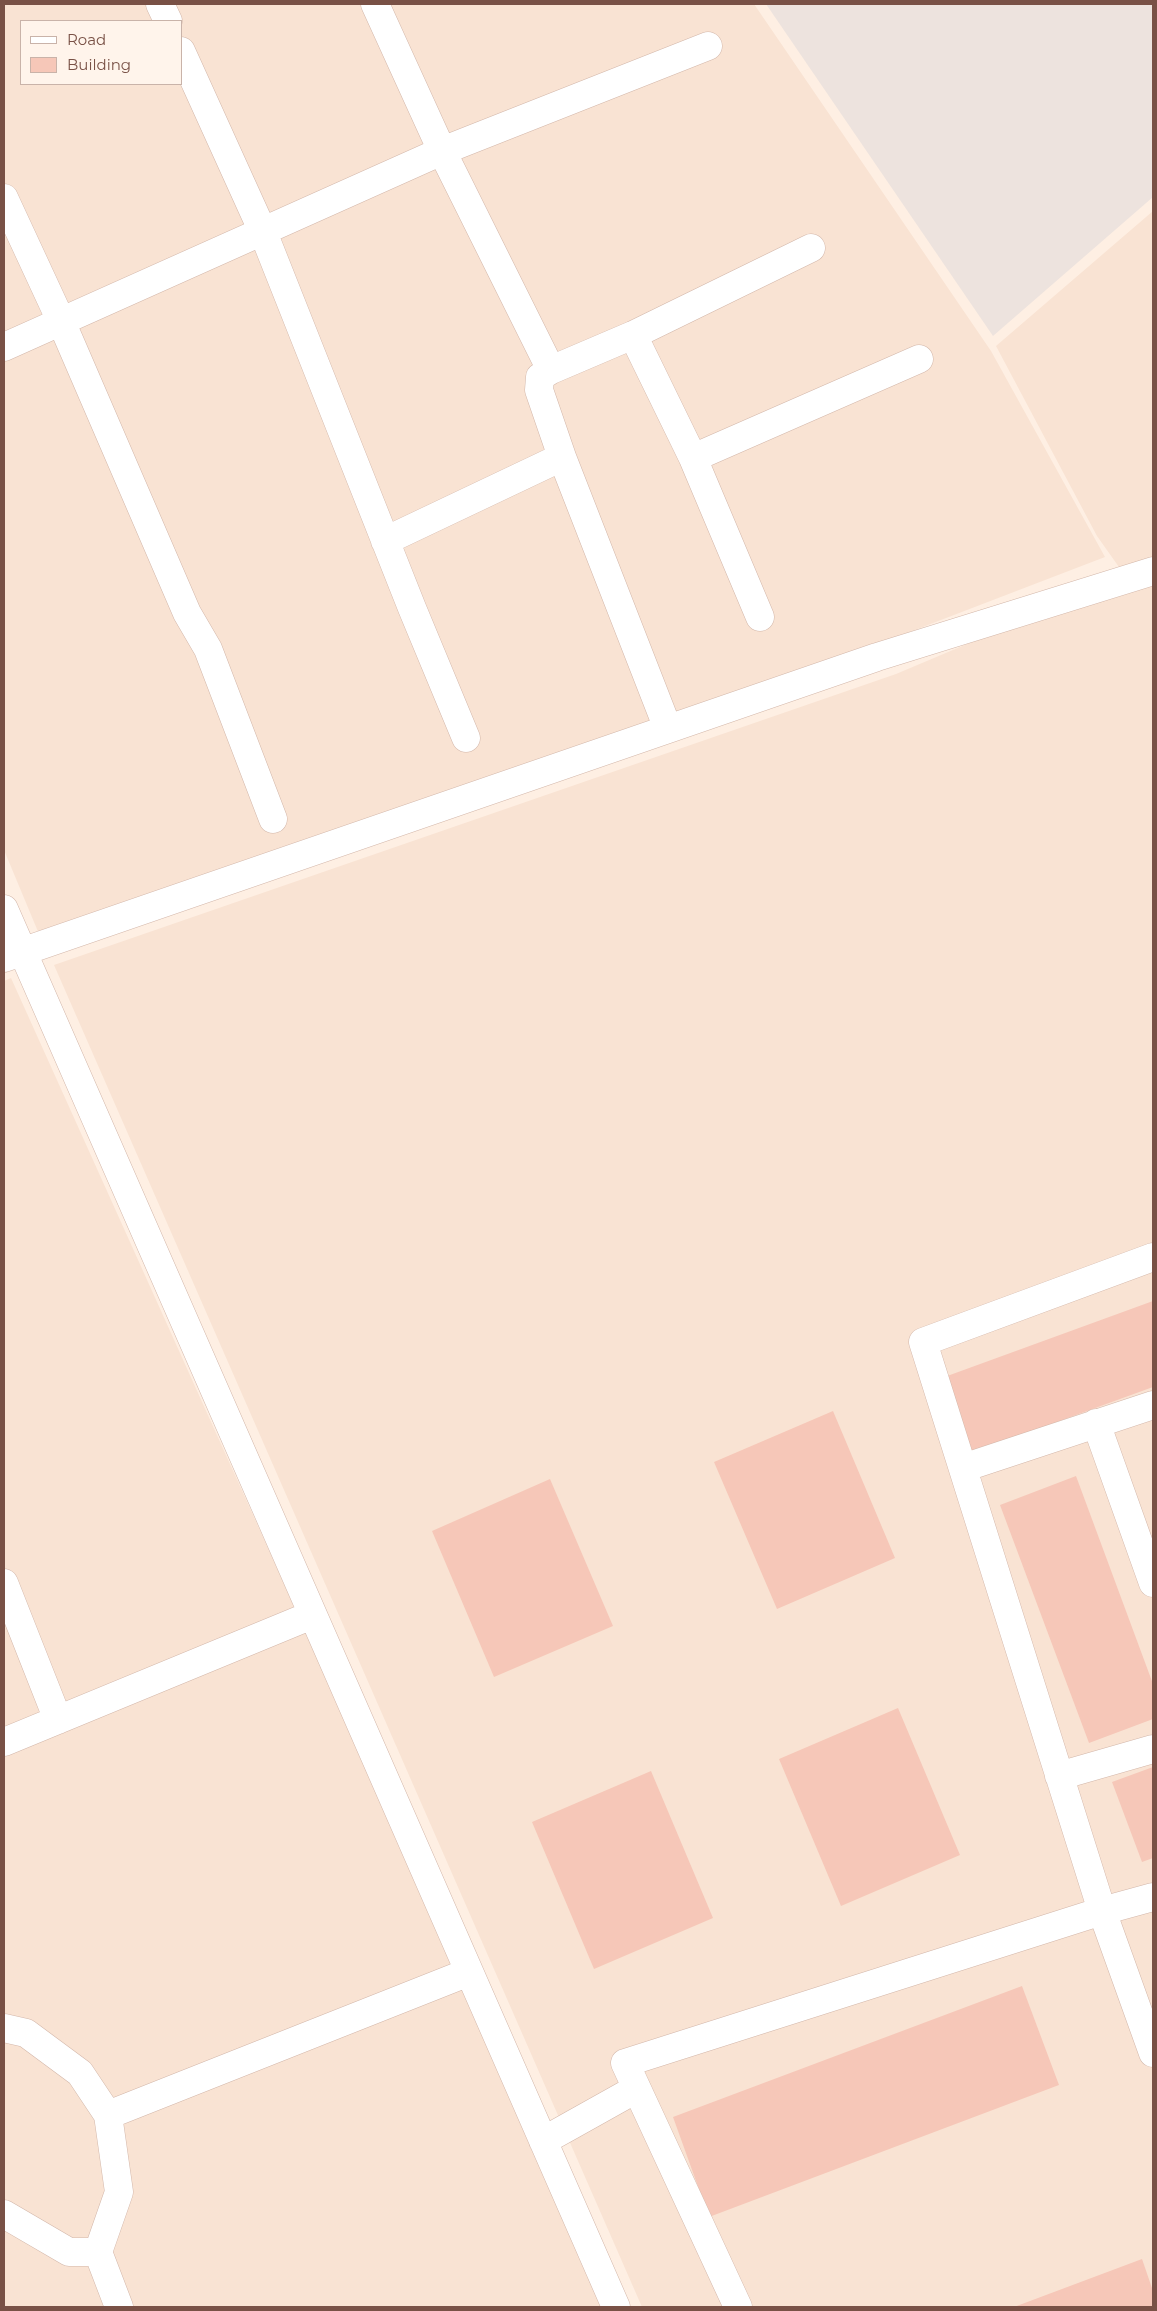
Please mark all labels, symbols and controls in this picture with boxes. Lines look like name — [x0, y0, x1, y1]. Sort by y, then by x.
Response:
legend — [20, 20, 182, 85]
text: Road — [67, 30, 106, 49]
text: Building — [67, 55, 131, 74]

